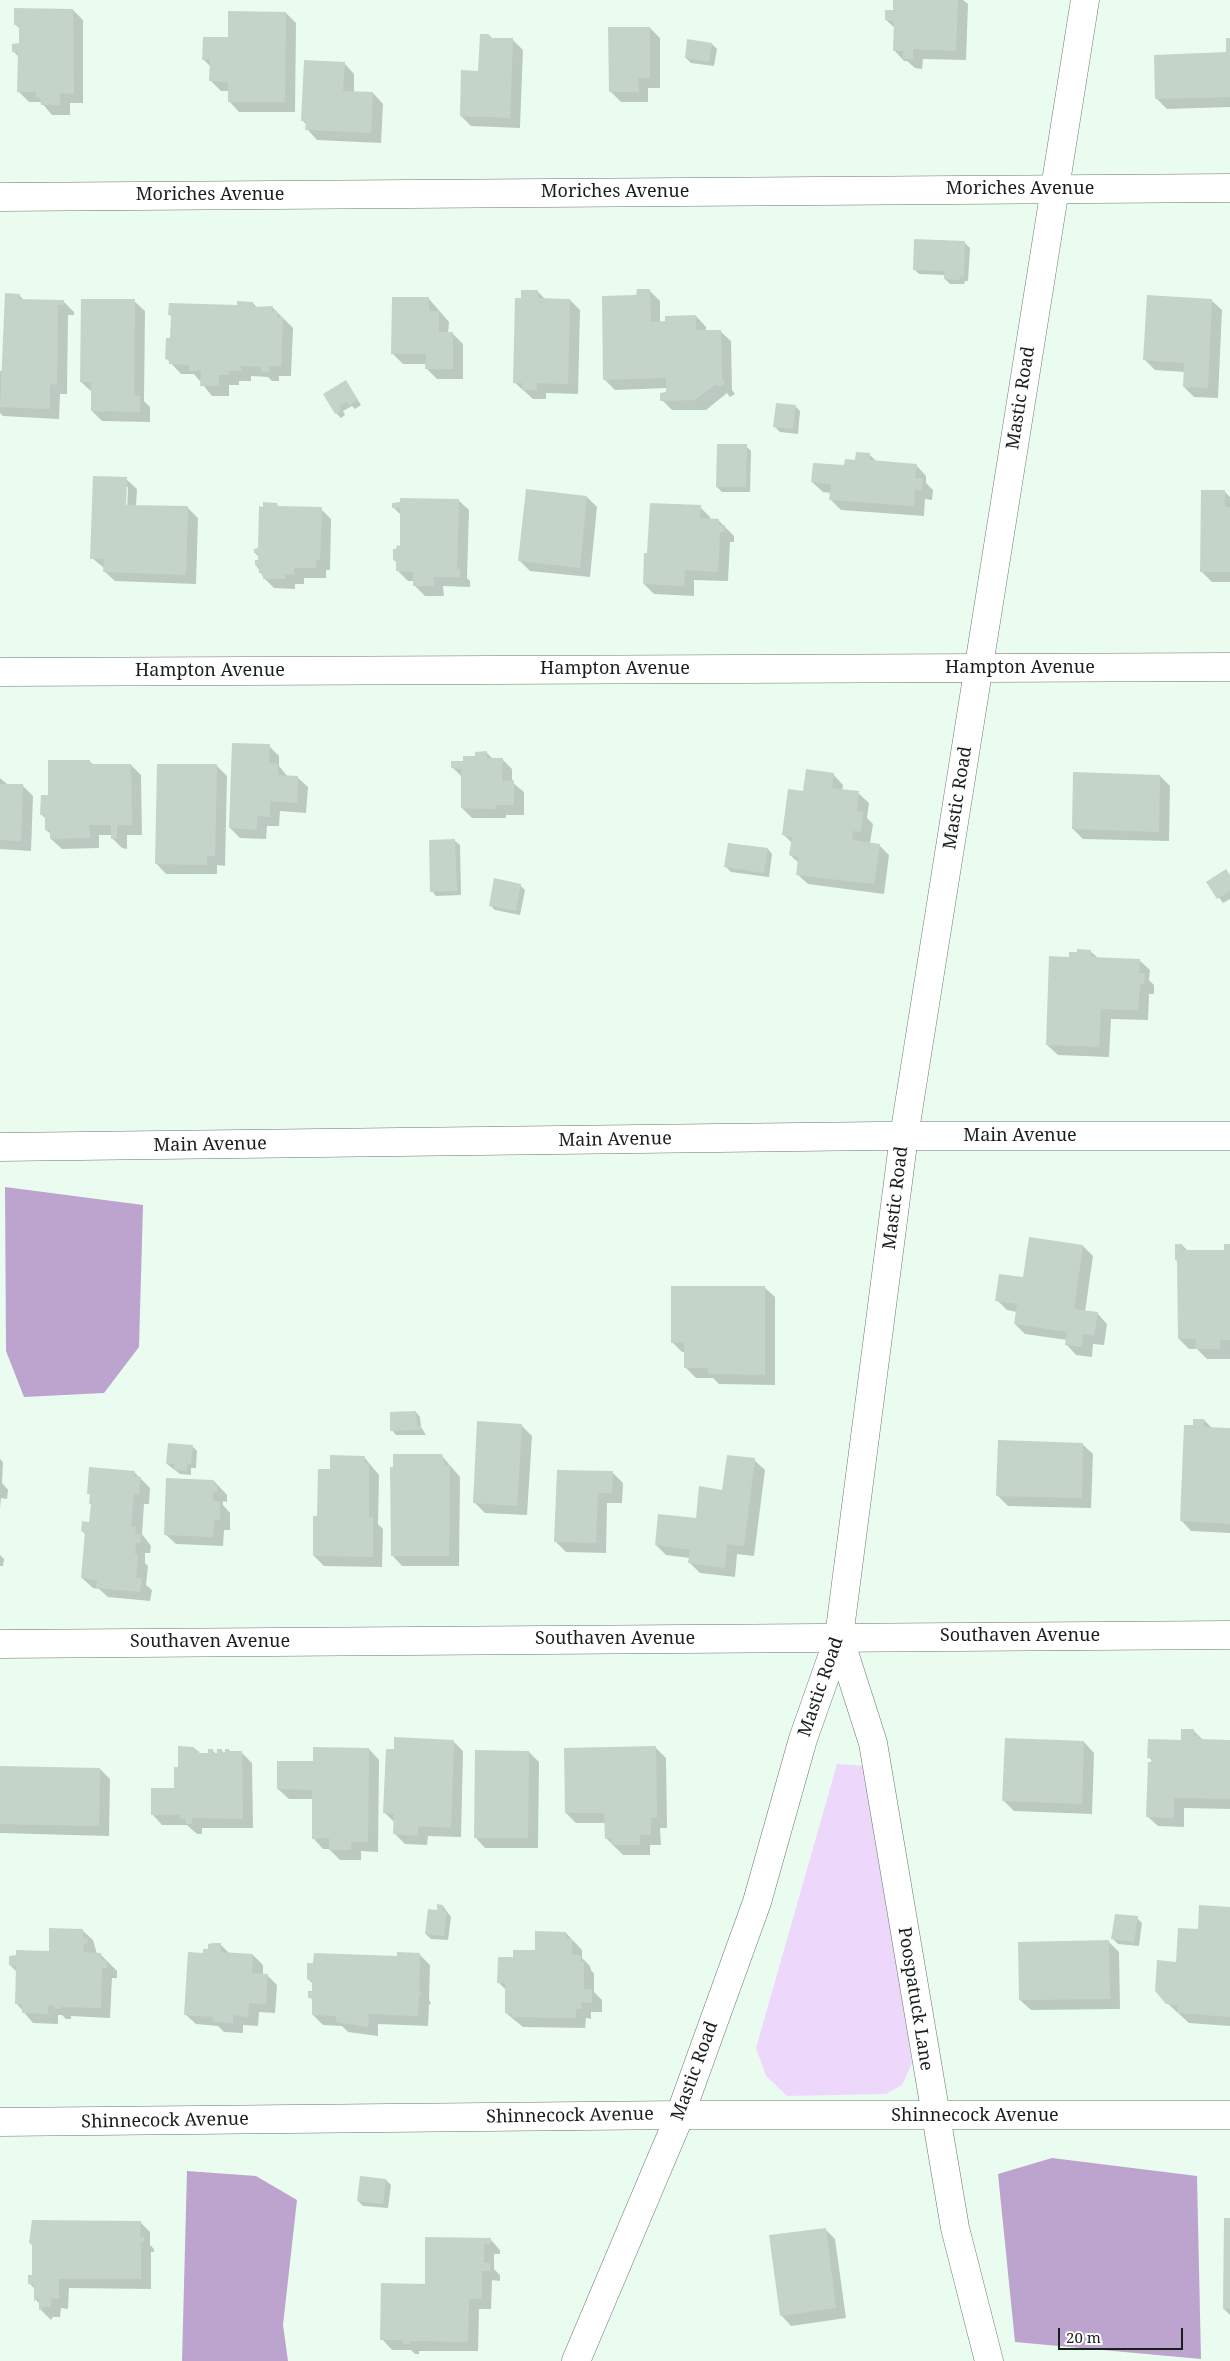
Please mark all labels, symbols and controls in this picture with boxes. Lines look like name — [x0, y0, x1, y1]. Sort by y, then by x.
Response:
street label: Moriches Avenue — [946, 178, 1094, 200]
street label: Moriches Avenue — [541, 181, 689, 203]
street label: Moriches Avenue — [136, 184, 284, 206]
street label: Mastic Road — [1002, 345, 1040, 451]
street label: Hampton Avenue — [945, 657, 1095, 679]
street label: Hampton Avenue — [540, 658, 690, 680]
street label: Hampton Avenue — [135, 660, 285, 682]
street label: Mastic Road — [939, 745, 977, 851]
street label: Main Avenue — [963, 1125, 1077, 1147]
street label: Main Avenue — [558, 1128, 672, 1152]
street label: Main Avenue — [153, 1133, 267, 1157]
street label: Mastic Road — [879, 1145, 913, 1251]
street label: Southaven Avenue — [940, 1625, 1100, 1647]
street label: Southaven Avenue — [535, 1628, 695, 1650]
street label: Southaven Avenue — [130, 1631, 290, 1653]
street label: Mastic Road — [794, 1634, 848, 1740]
street label: Poospatuck Lane — [893, 1926, 937, 2072]
street label: Mastic Road — [667, 2018, 723, 2124]
street label: Shinnecock Avenue — [486, 2104, 654, 2128]
street label: Shinnecock Avenue — [891, 2105, 1059, 2127]
street label: Shinnecock Avenue — [81, 2109, 249, 2133]
scale bar — [1060, 2318, 1185, 2350]
text: 20 m — [1066, 2327, 1101, 2347]

